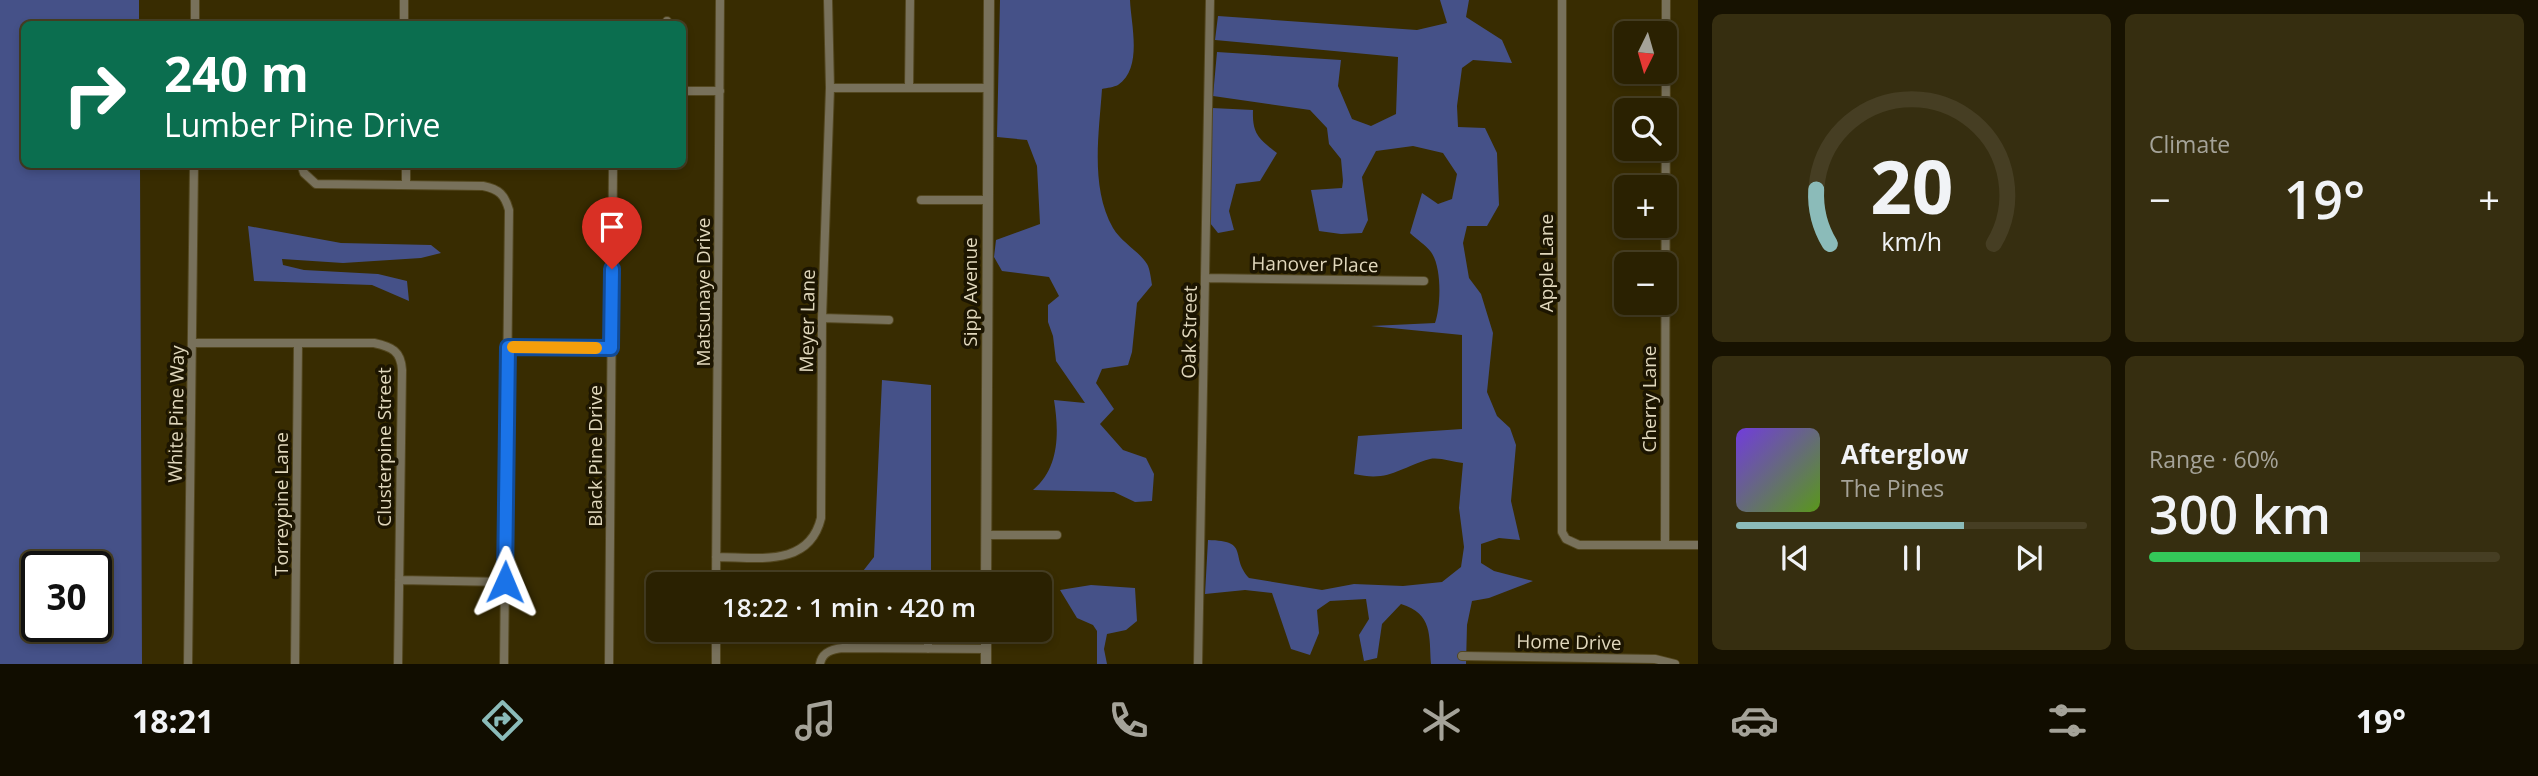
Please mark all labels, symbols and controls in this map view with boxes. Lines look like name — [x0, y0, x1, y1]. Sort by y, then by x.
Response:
north arrow — [1614, 21, 1676, 84]
map controls — [1614, 21, 1677, 315]
text: 240 m — [164, 40, 309, 106]
icon: right — [49, 49, 140, 140]
button: search — [1614, 98, 1677, 161]
text: Lumber Pine Drive — [164, 103, 440, 146]
text: Climate — [2149, 128, 2230, 160]
text: 20 — [1870, 136, 1953, 235]
text: 19° — [2284, 163, 2365, 234]
text: − — [2149, 173, 2171, 225]
text: + — [2478, 173, 2500, 225]
button: + — [1614, 175, 1677, 238]
pin — [582, 197, 642, 269]
icon: arrive — [593, 208, 631, 246]
street label: Apple Lane — [1533, 214, 1559, 312]
street label: Matsunaye Drive — [690, 218, 716, 366]
text: km/h — [1881, 224, 1942, 258]
street label: Sipp Avenue — [957, 237, 983, 347]
street label: Hanover Place — [1251, 250, 1379, 278]
button: − — [1614, 252, 1677, 315]
street label: Meyer Lane — [793, 269, 821, 373]
street label: Oak Street — [1175, 285, 1203, 379]
street label: White Pine Way — [162, 345, 190, 483]
street label: Cherry Lane — [1636, 345, 1662, 453]
street label: Clusterpine Street — [371, 367, 397, 527]
street label: Black Pine Drive — [582, 385, 608, 527]
street label: Torreypine Lane — [268, 432, 294, 576]
text: Afterglow — [1841, 436, 1968, 472]
text: Range · 60% — [2149, 443, 2279, 475]
text: The Pines — [1841, 472, 1944, 504]
text: 300 km — [2149, 478, 2331, 549]
icon: previous — [1776, 539, 1814, 577]
icon: pause — [1893, 539, 1931, 577]
icon: next — [2010, 539, 2048, 577]
position arrow — [468, 545, 542, 619]
speed limit sign: 30 — [21, 551, 112, 642]
text: 18:22 · 1 min · 420 m — [722, 589, 976, 625]
street label: Home Drive — [1516, 628, 1622, 656]
icon: directions — [478, 696, 527, 745]
icon: music — [791, 696, 840, 745]
icon: phone — [1104, 696, 1153, 745]
icon: climate — [1417, 696, 1466, 745]
icon: car — [1730, 696, 1779, 745]
icon: filters — [2043, 696, 2092, 745]
text: 18:21 — [132, 699, 214, 742]
text: 19° — [2356, 699, 2406, 742]

